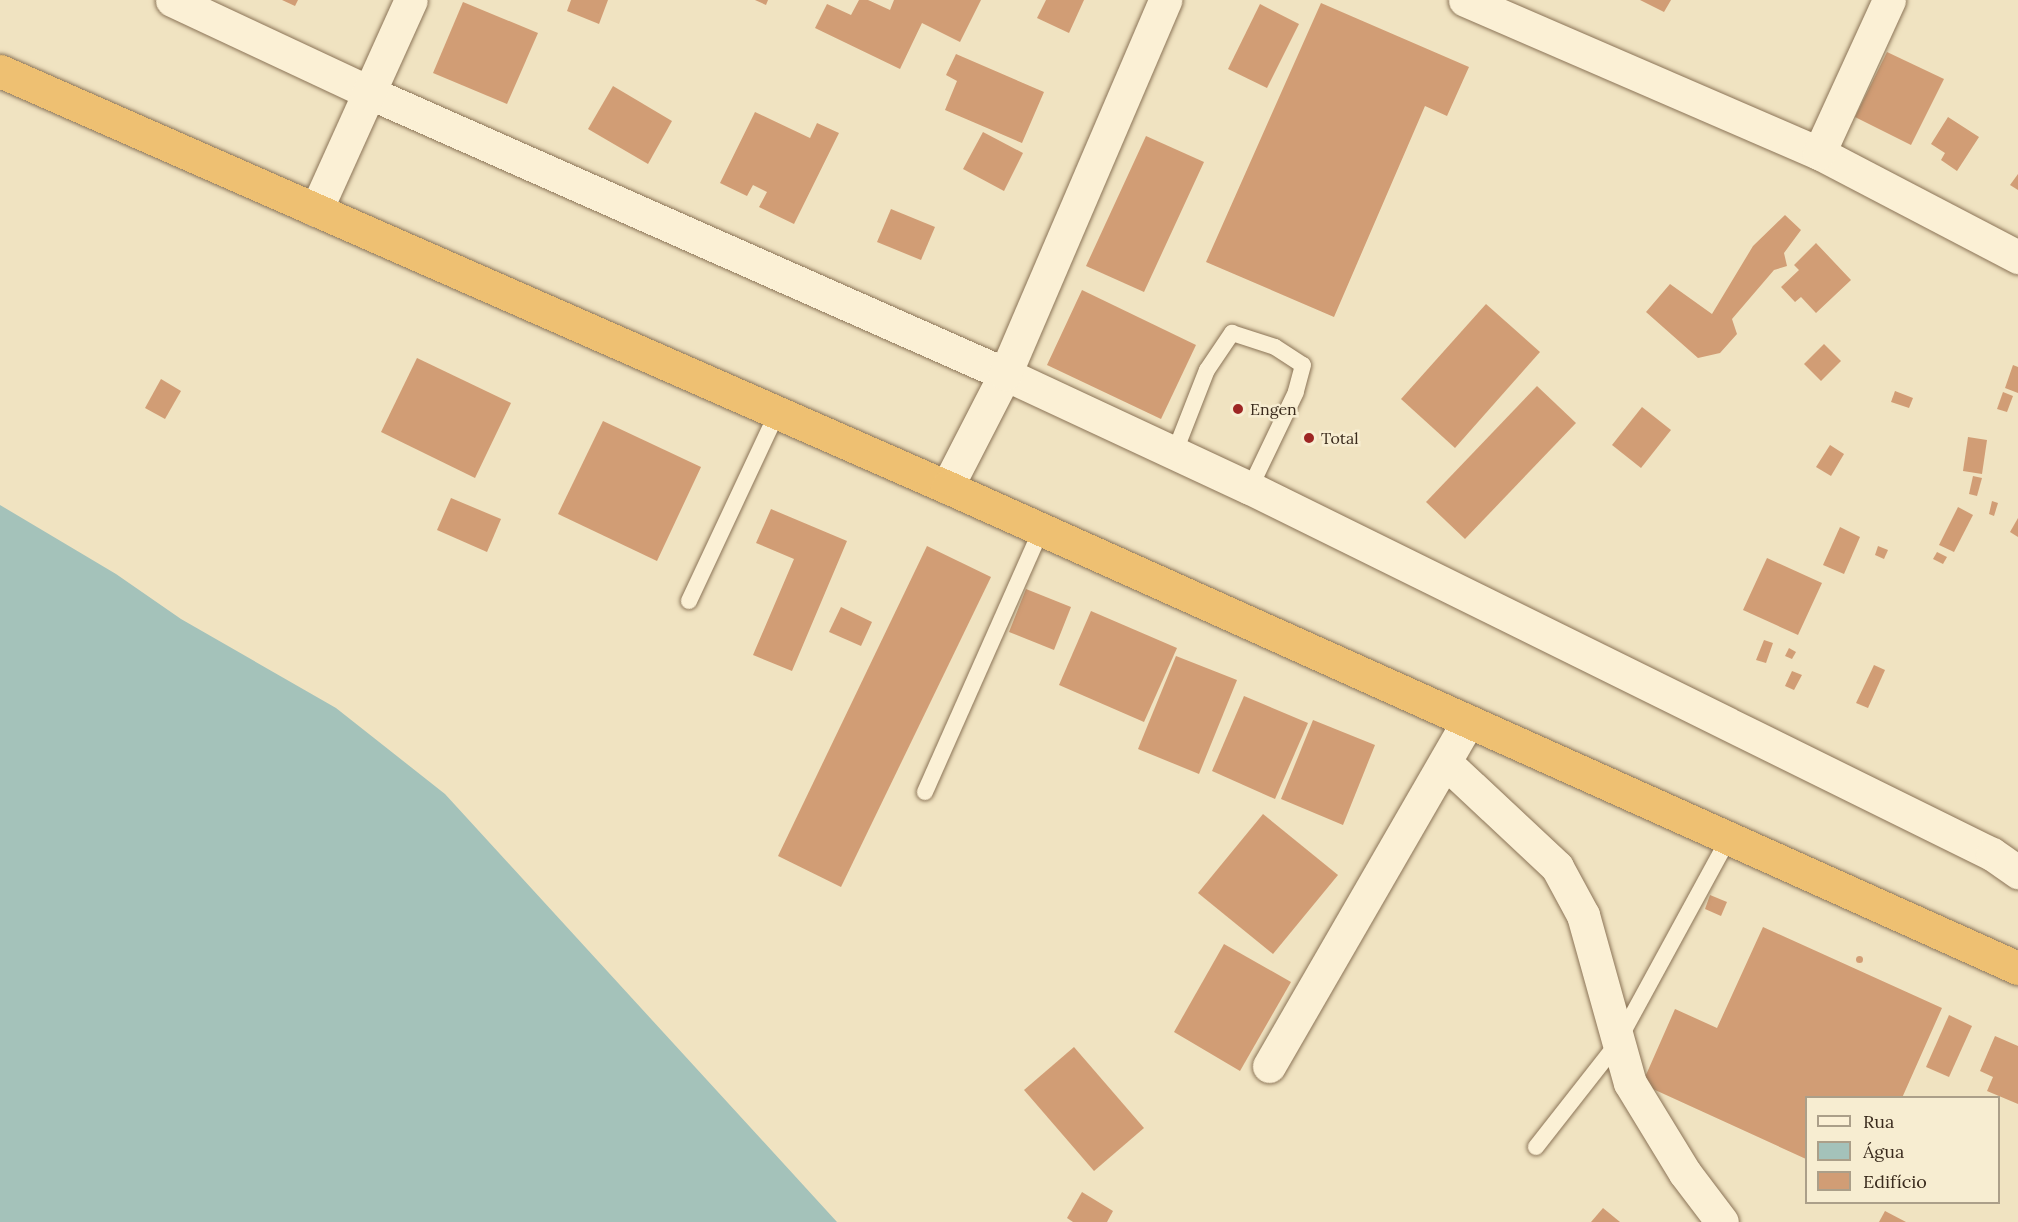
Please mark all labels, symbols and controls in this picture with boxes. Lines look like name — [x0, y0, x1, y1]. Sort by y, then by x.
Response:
place label: Engen — [1250, 399, 1297, 419]
marker: Engen — [1231, 402, 1245, 416]
place label: Total — [1321, 428, 1359, 448]
marker: Total — [1302, 431, 1316, 445]
legend — [1805, 1096, 2000, 1204]
text: Rua — [1863, 1110, 1894, 1133]
text: Água — [1863, 1140, 1904, 1163]
text: Edifício — [1863, 1170, 1927, 1193]

